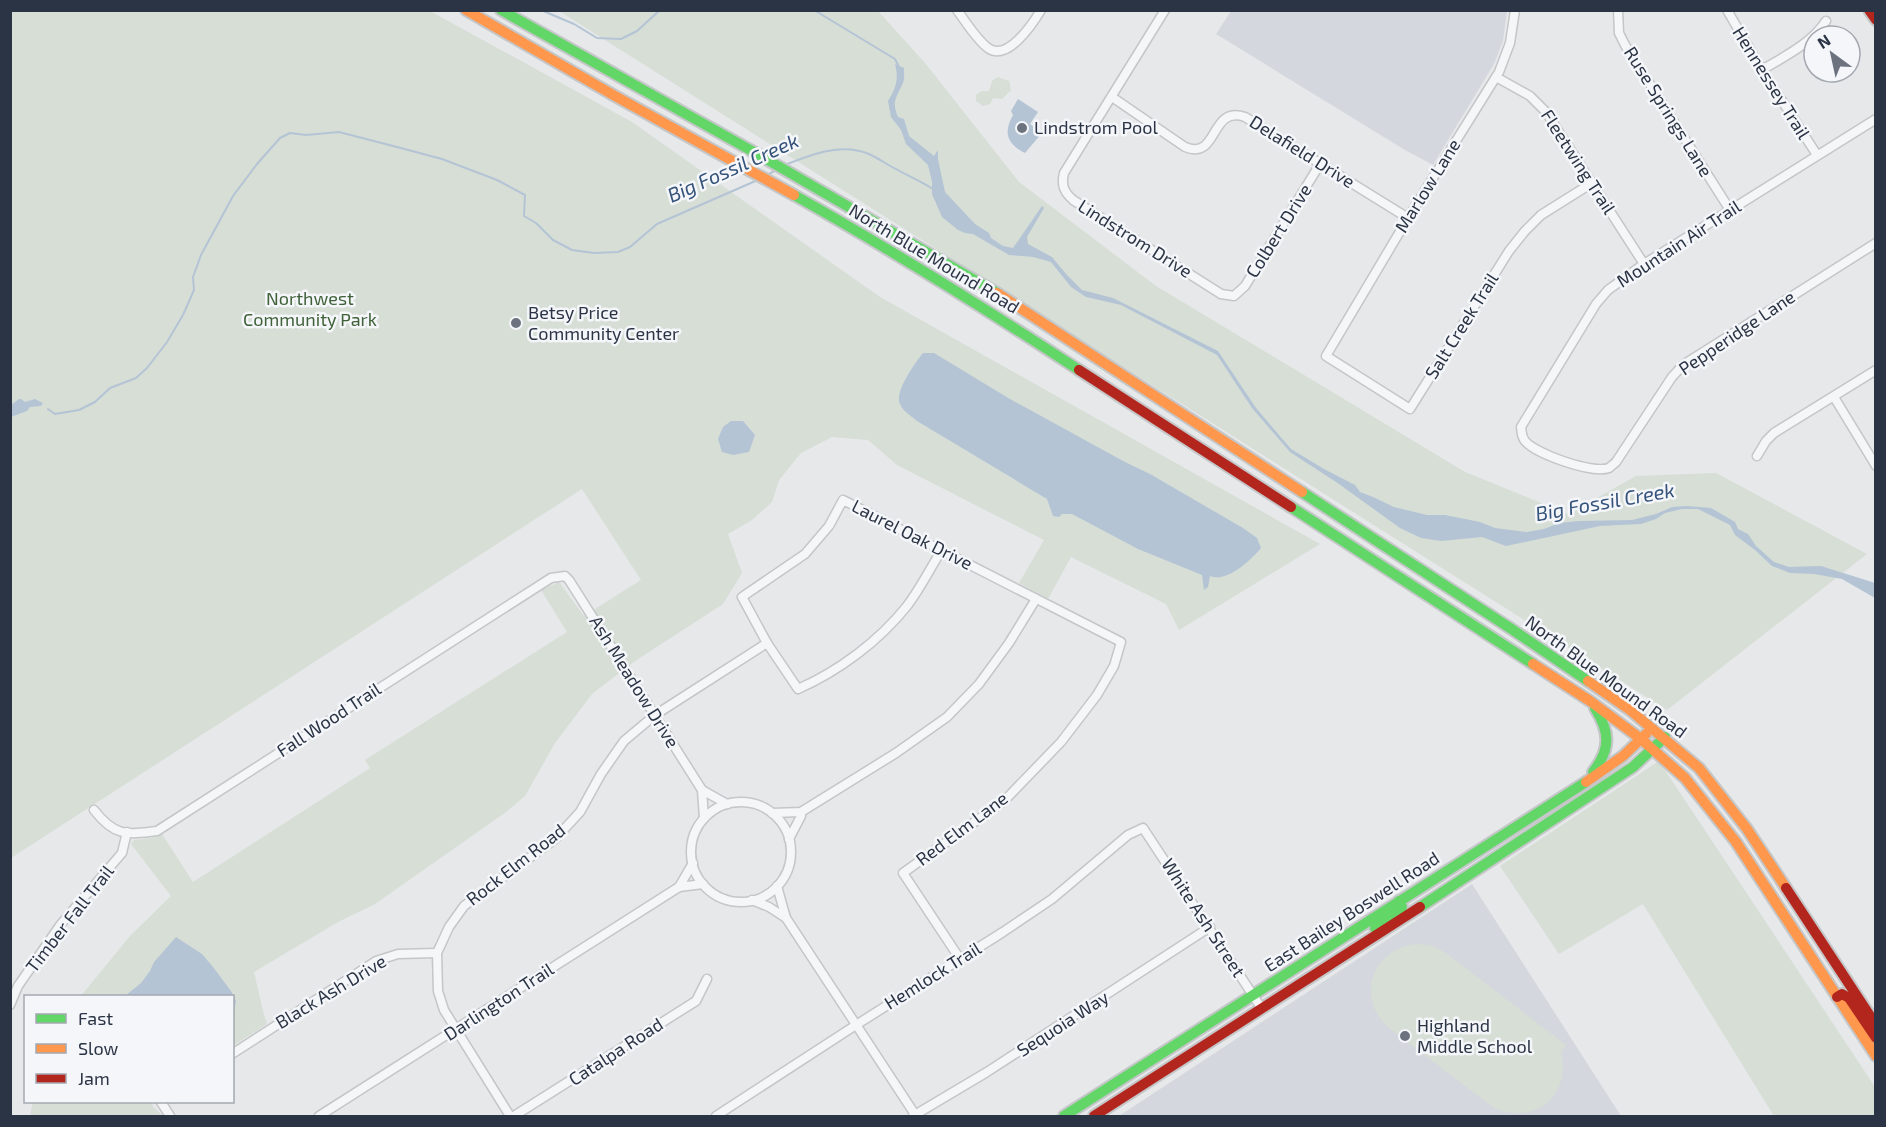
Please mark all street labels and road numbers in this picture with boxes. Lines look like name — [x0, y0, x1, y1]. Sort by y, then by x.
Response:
street label: Hennessey Trail — [1728, 22, 1816, 143]
street label: Ruse Springs Lane — [1620, 42, 1718, 181]
street label: Fleetwing Trail — [1537, 105, 1621, 218]
street label: Delafield Drive — [1246, 110, 1359, 192]
street label: Marlow Lane — [1390, 135, 1465, 236]
street label: Colbert Drive — [1241, 179, 1316, 281]
street label: Lindstrom Drive — [1074, 194, 1197, 282]
street label: Mountain Air Trail — [1612, 194, 1745, 292]
street label: North Blue Mound Road — [846, 199, 1024, 318]
street label: Salt Creek Trail — [1420, 268, 1503, 383]
street label: Pepperidge Lane — [1674, 285, 1799, 379]
street label: Laurel Oak Drive — [848, 494, 977, 574]
street label: North Blue Mound Road — [1521, 610, 1692, 742]
street label: Ash Meadow Drive — [585, 611, 684, 752]
street label: Fall Wood Trail — [272, 677, 385, 761]
street label: Red Elm Lane — [911, 786, 1012, 870]
street label: Rock Elm Road — [461, 819, 569, 910]
street label: East Bailey Boswell Road — [1260, 846, 1443, 976]
street label: White Ash Street — [1157, 854, 1250, 981]
street label: Timber Fall Trail — [20, 860, 118, 976]
street label: Hemlock Trail — [880, 936, 986, 1014]
street label: Black Ash Drive — [271, 949, 390, 1033]
street label: Darlington Trail — [440, 957, 558, 1045]
street label: Sequoia Way — [1012, 985, 1113, 1061]
street label: Catalpa Road — [564, 1013, 667, 1090]

